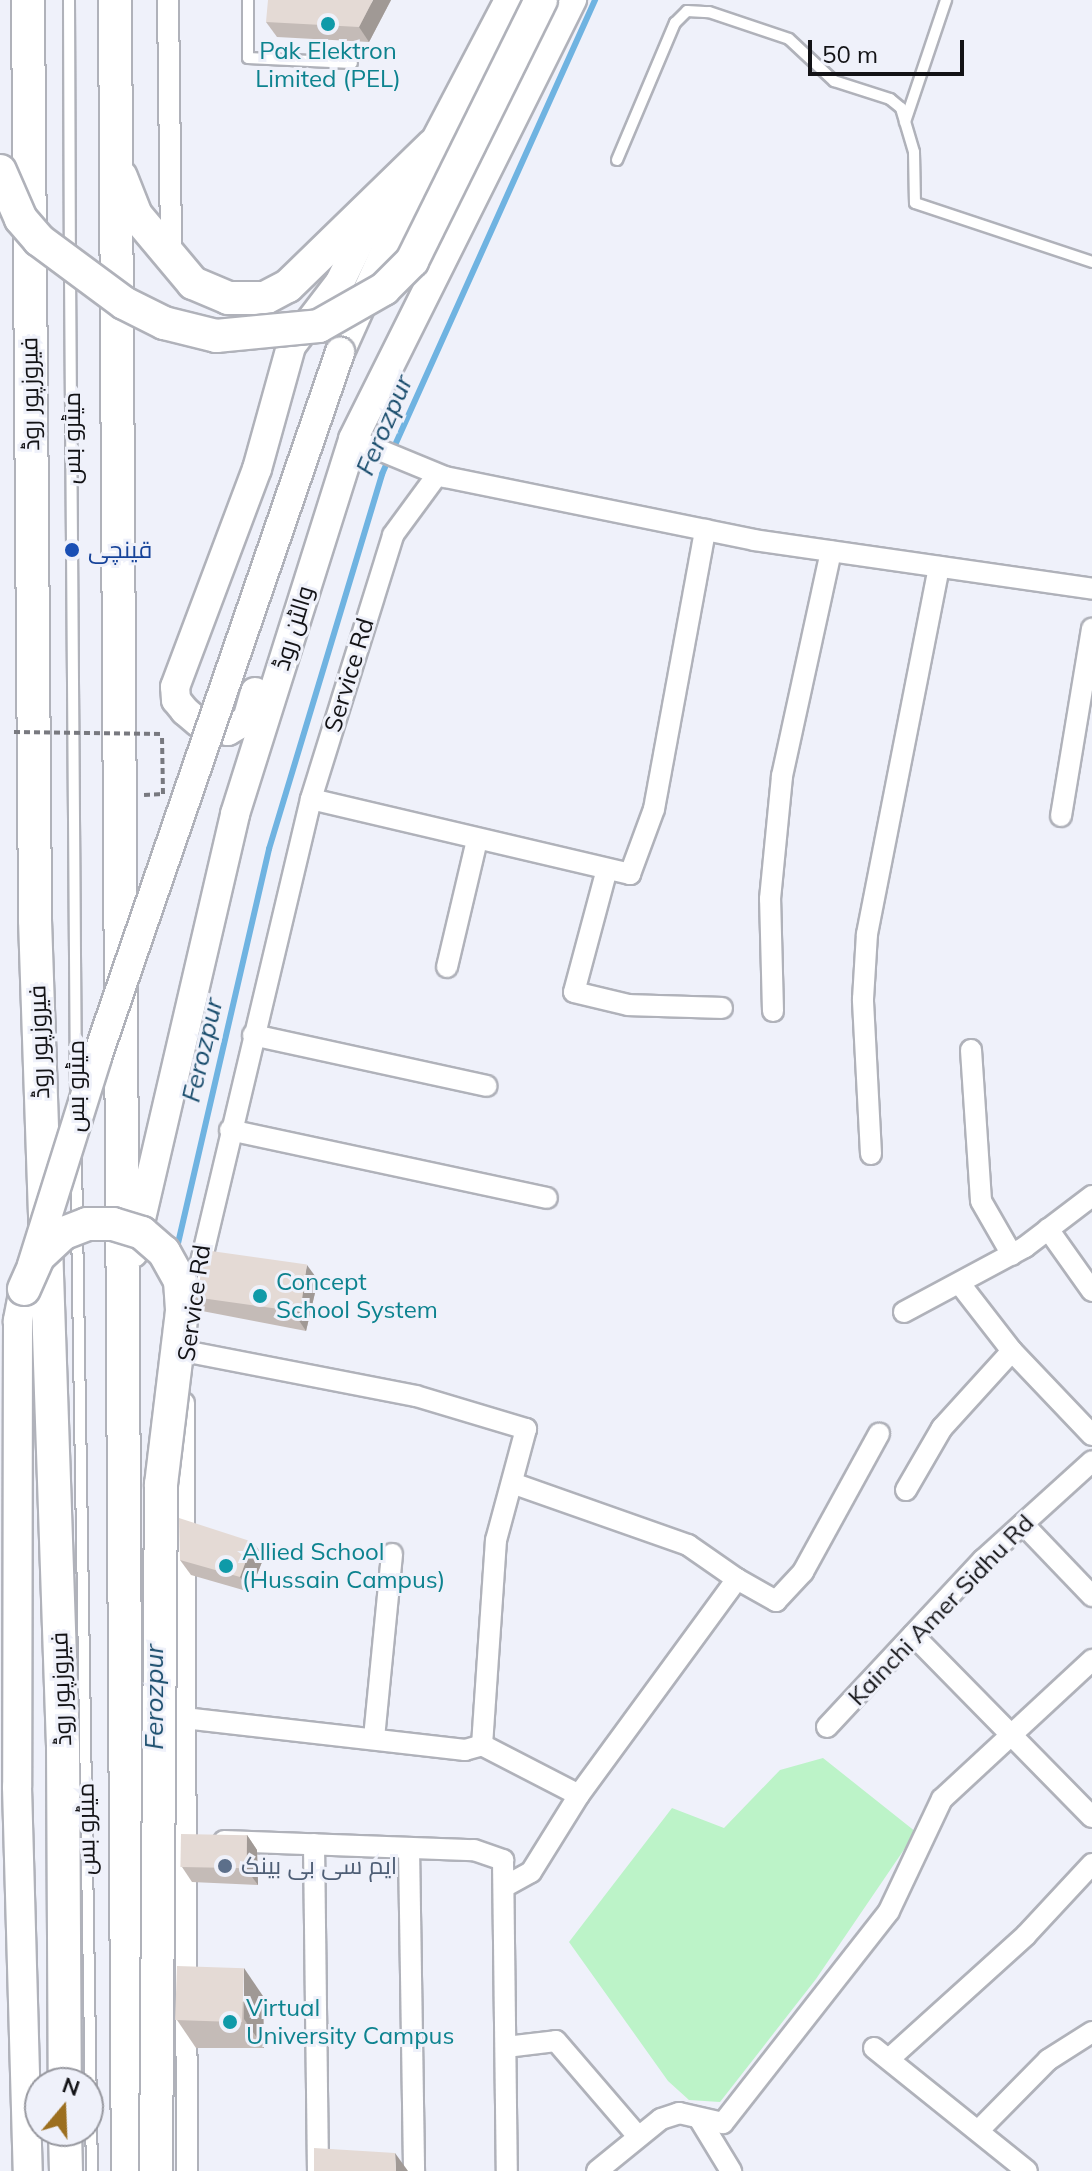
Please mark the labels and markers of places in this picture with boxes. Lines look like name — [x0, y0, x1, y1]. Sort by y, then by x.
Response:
marker: Pak Elektron Limited (PEL) — [319, 15, 337, 33]
place label: Pak Elektron Limited (PEL) — [255, 37, 401, 93]
place label: قینچی — [88, 536, 152, 564]
marker: قینچی — [63, 541, 81, 559]
place label: Concept School System — [276, 1268, 438, 1324]
marker: Concept School System — [251, 1287, 269, 1305]
place label: Allied School (Hussain Campus) — [242, 1538, 445, 1594]
marker: Allied School (Hussain Campus) — [217, 1557, 235, 1575]
place label: ایم سی بی بینک — [241, 1852, 397, 1880]
marker: ایم سی بی بینک — [216, 1857, 234, 1875]
place label: Virtual University Campus — [246, 1994, 454, 2050]
marker: Virtual University Campus — [221, 2013, 239, 2031]

